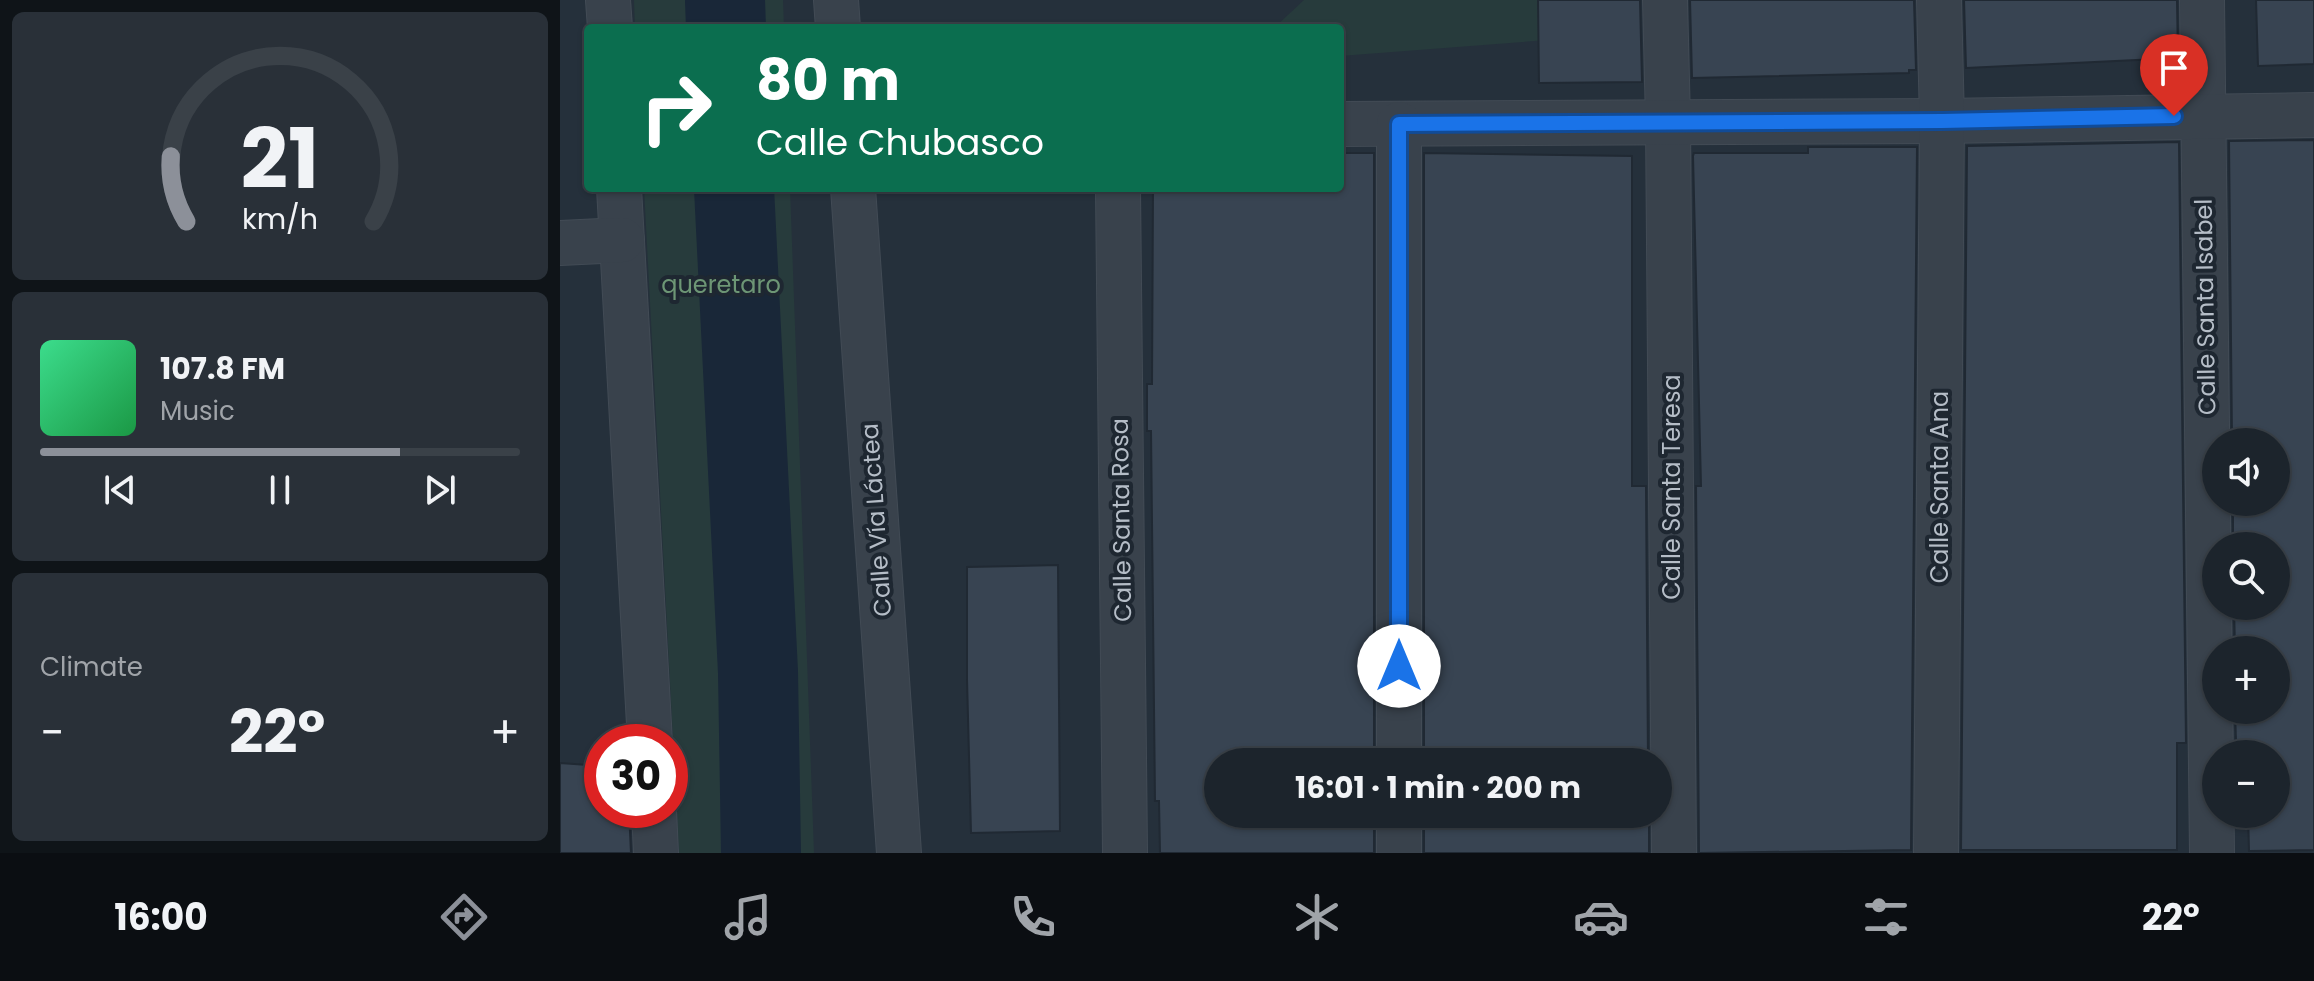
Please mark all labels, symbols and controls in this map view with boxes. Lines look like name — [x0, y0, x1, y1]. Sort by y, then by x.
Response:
pin — [2140, 34, 2208, 116]
text: 80 m — [756, 41, 900, 120]
icon: arrive — [2152, 46, 2196, 90]
icon: right — [624, 56, 728, 160]
text: 21 — [241, 101, 319, 217]
text: Calle Chubasco — [756, 117, 1044, 168]
street label: Calle Santa Isabel — [2187, 198, 2223, 416]
text: km/h — [242, 199, 318, 239]
park label: queretaro — [661, 268, 781, 301]
text: 107.8 FM — [160, 347, 285, 390]
street label: Calle Santa Teresa — [1655, 374, 1688, 600]
street label: Calle Santa Ana — [1923, 391, 1956, 583]
text: Music — [160, 393, 235, 429]
street label: Calle Santa Rosa — [1103, 418, 1139, 622]
street label: Calle Vía Láctea — [853, 422, 899, 618]
map controls — [2202, 428, 2290, 828]
button: sound — [2202, 428, 2290, 516]
icon: previous — [98, 468, 142, 512]
icon: pause — [258, 468, 302, 512]
icon: next — [418, 468, 462, 512]
button: search — [2202, 532, 2290, 620]
position arrow — [1357, 624, 1441, 708]
button: + — [2202, 636, 2290, 724]
text: Climate — [40, 649, 143, 685]
text: 22° — [229, 690, 325, 774]
text: − — [40, 702, 64, 763]
text: + — [490, 702, 520, 763]
speed limit sign: 30 — [584, 724, 688, 828]
button: − — [2202, 740, 2290, 828]
text: 16:01 · 1 min · 200 m — [1295, 766, 1581, 809]
icon: directions — [436, 889, 492, 945]
icon: music — [720, 889, 776, 945]
icon: phone — [1005, 889, 1061, 945]
icon: climate — [1289, 889, 1345, 945]
icon: car — [1573, 889, 1629, 945]
icon: filters — [1858, 889, 1914, 945]
text: 16:00 — [114, 892, 208, 943]
text: 22° — [2142, 892, 2200, 943]

